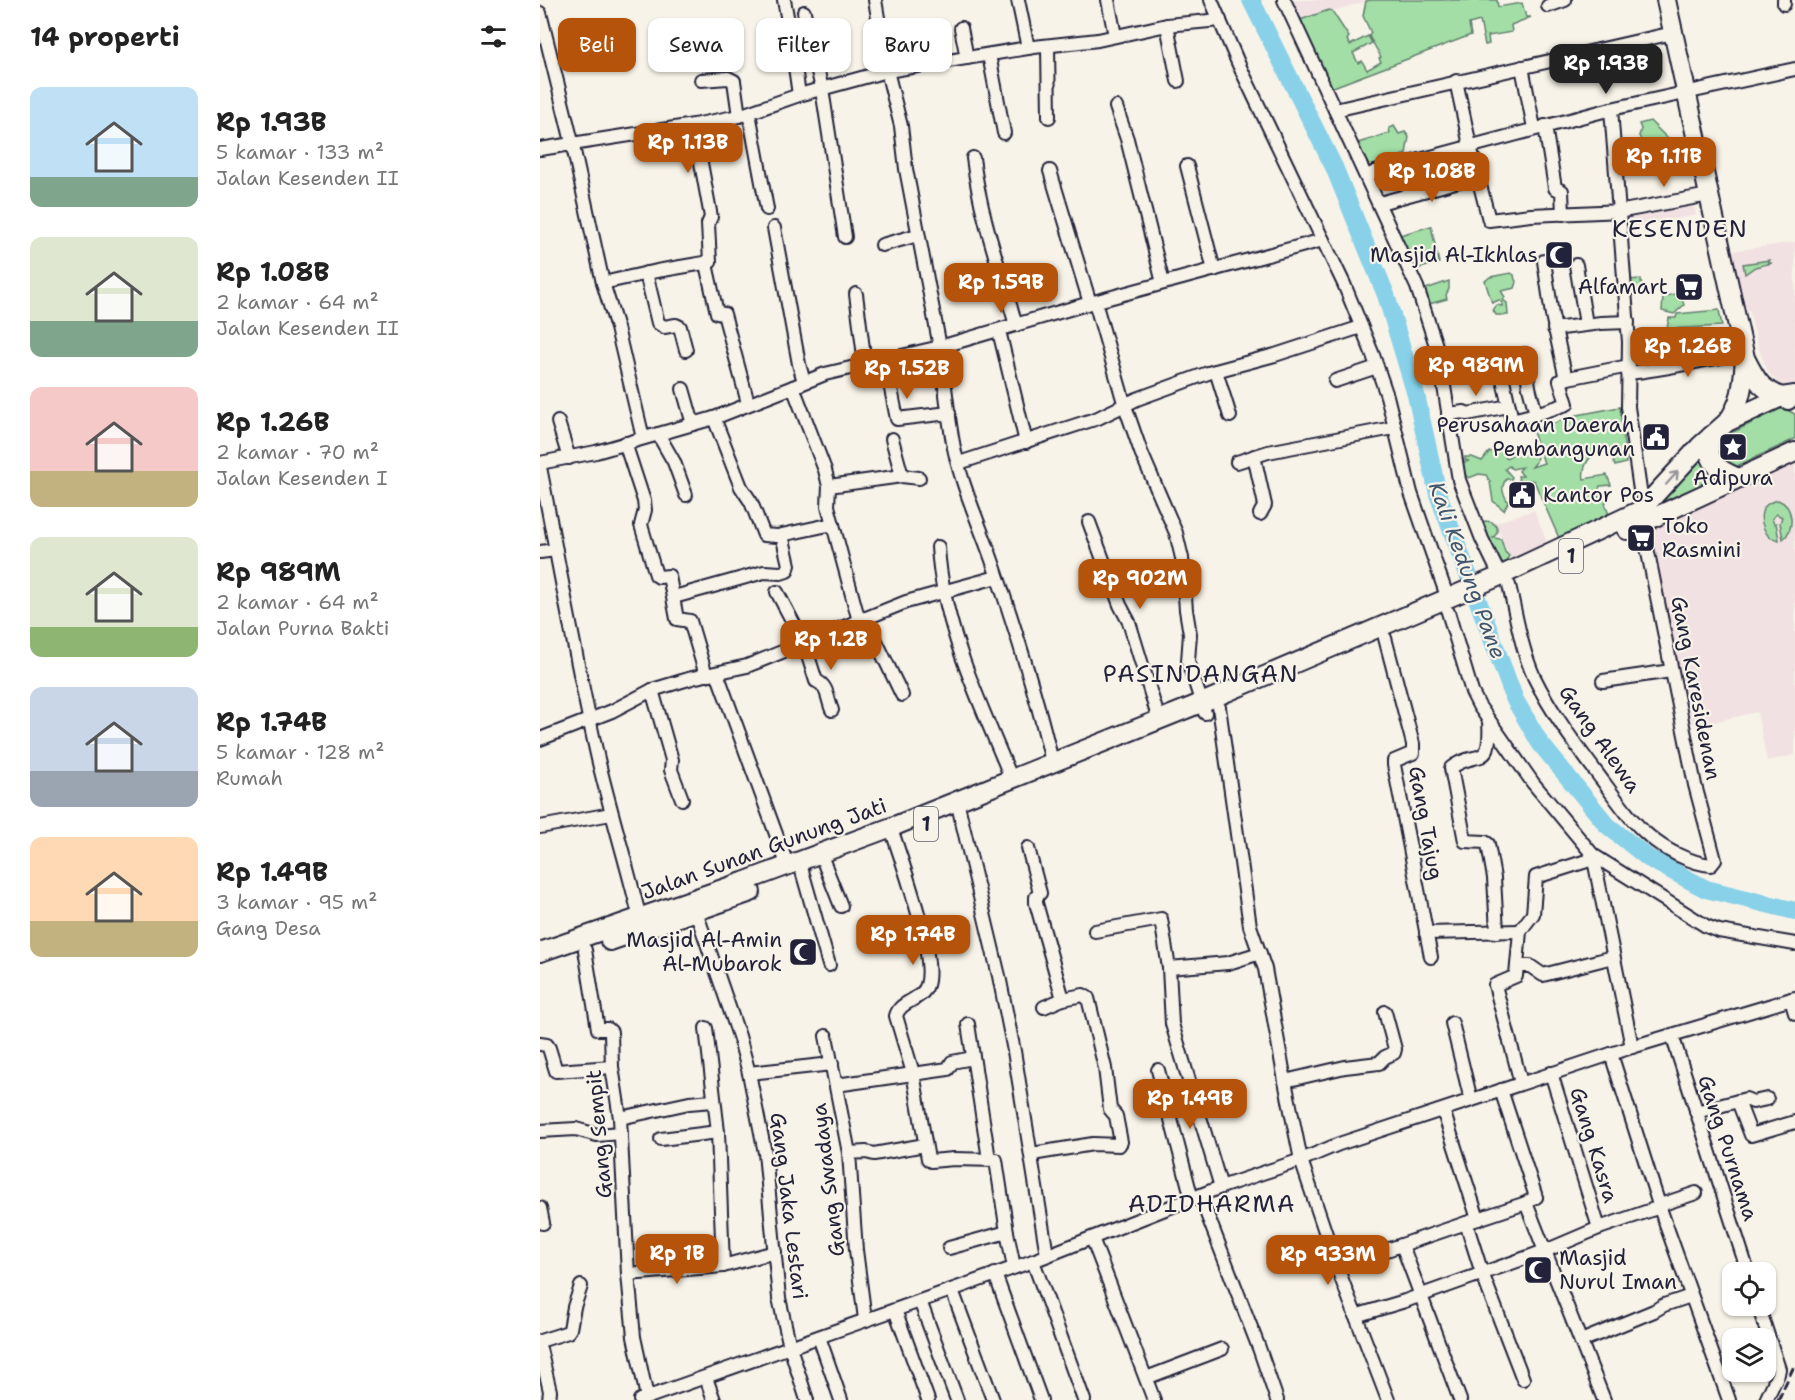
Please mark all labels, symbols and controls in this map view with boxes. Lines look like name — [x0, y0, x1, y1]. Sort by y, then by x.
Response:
chip: Beli — [558, 18, 636, 72]
chip: Sewa — [648, 18, 744, 72]
chip: Filter — [756, 18, 851, 72]
chip: Baru — [863, 18, 952, 72]
text: 14 properti — [30, 19, 180, 54]
icon: filters — [477, 20, 510, 53]
pin: Rp 1.93B — [1544, 44, 1668, 95]
text: Rp 1.93B — [1563, 50, 1649, 76]
text: Rp 1.93B — [216, 104, 327, 139]
icon: home — [78, 111, 150, 183]
pin: Rp 1.13B — [626, 123, 750, 174]
text: Rp 1.13B — [648, 129, 728, 155]
pin: Rp 1.11B — [1602, 137, 1726, 188]
text: 5 kamar · 133 m² — [216, 139, 384, 165]
text: Rp 1.11B — [1626, 143, 1702, 169]
pin: Rp 1.08B — [1370, 152, 1494, 203]
text: Rp 1.08B — [1388, 158, 1476, 184]
text: Jalan Kesenden II — [216, 165, 399, 191]
district label: KESENDEN — [1612, 213, 1748, 245]
mosque icon: Masjid Al-Ikhlas — [1543, 239, 1575, 271]
place label: Masjid Al-Ikhlas — [1370, 241, 1538, 269]
text: Rp 1.08B — [216, 254, 330, 289]
icon: home — [78, 261, 150, 333]
pin: Rp 1.59B — [939, 263, 1063, 314]
text: Rp 1.59B — [958, 269, 1044, 295]
supermarket icon: Alfamart — [1673, 271, 1705, 303]
place label: Alfamart — [1578, 273, 1668, 301]
text: 2 kamar · 64 m² — [216, 289, 379, 315]
text: Jalan Kesenden II — [216, 315, 399, 341]
pin: Rp 1.26B — [1626, 327, 1750, 378]
text: Rp 1.26B — [1644, 333, 1732, 359]
pin: Rp 989M — [1421, 346, 1531, 397]
pin: Rp 1.52B — [845, 349, 969, 400]
text: Rp 989M — [1428, 352, 1524, 378]
text: Rp 1.52B — [864, 355, 950, 381]
text: Rp 1.26B — [216, 404, 330, 439]
icon: home — [78, 411, 150, 483]
place label: Perusahaan Daerah Pembangunan — [1436, 411, 1635, 463]
public building icon: Perusahaan Daerah Pembangunan — [1640, 421, 1672, 453]
place icon: Adipura — [1717, 431, 1749, 463]
text: 2 kamar · 70 m² — [216, 439, 379, 465]
place label: Adipura — [1693, 464, 1773, 492]
text: Jalan Kesenden I — [216, 465, 388, 491]
one-way arrow — [1665, 471, 1679, 486]
water label: Kali Kedung Pane — [1422, 478, 1513, 663]
public building icon: Kantor Pos — [1506, 479, 1538, 511]
place label: Kantor Pos — [1543, 481, 1654, 509]
place label: Toko Rasmini — [1662, 512, 1741, 564]
supermarket icon: Toko Rasmini — [1625, 522, 1657, 554]
road number: 1 — [1559, 539, 1583, 573]
text: Rp 989M — [216, 554, 341, 589]
pin: Rp 902M — [1085, 559, 1195, 610]
icon: home — [78, 561, 150, 633]
text: Rp 902M — [1092, 565, 1188, 591]
text: 2 kamar · 64 m² — [216, 589, 379, 615]
street label: Gang Karesidenan — [1664, 594, 1728, 783]
text: Jalan Purna Bakti — [216, 615, 390, 641]
pin: Rp 1.2B — [776, 620, 886, 671]
text: Rp 1.2B — [794, 626, 868, 652]
district label: PASINDANGAN — [1103, 658, 1299, 690]
street label: Gang Alewa — [1553, 680, 1647, 798]
text: Rp 1.74B — [216, 704, 327, 739]
icon: home — [78, 711, 150, 783]
text: 5 kamar · 128 m² — [216, 739, 384, 765]
street label: Gang Tajug — [1402, 764, 1450, 882]
text: Rumah — [216, 765, 283, 791]
street label: Jalan Sunan Gunung Jati — [638, 792, 890, 906]
road number: 1 — [914, 807, 938, 841]
text: Rp 1.49B — [216, 854, 328, 889]
icon: home — [78, 861, 150, 933]
text: 3 kamar · 95 m² — [216, 889, 377, 915]
text: Gang Desa — [216, 915, 321, 941]
pin: Rp 1.74B — [851, 915, 975, 966]
text: Rp 1.74B — [870, 921, 956, 947]
place label: Masjid Al-Amin Al-Mubarok — [626, 926, 782, 978]
mosque icon: Masjid Al-Amin Al-Mubarok — [787, 936, 819, 968]
street label: Gang Sempit — [579, 1068, 619, 1200]
street label: Gang Purnama — [1691, 1072, 1765, 1224]
pin: Rp 1.49B — [1128, 1079, 1252, 1130]
street label: Gang Kasra — [1563, 1084, 1625, 1206]
text: Rp 1.49B — [1147, 1085, 1233, 1111]
street label: Gang Swadaya — [805, 1102, 851, 1258]
street label: Gang Jaka Lestari — [764, 1111, 814, 1301]
district label: ADIDHARMA — [1128, 1188, 1296, 1220]
pin: Rp 1B — [635, 1234, 719, 1285]
pin: Rp 933M — [1273, 1235, 1383, 1286]
text: Rp 1B — [649, 1240, 705, 1266]
text: Rp 933M — [1280, 1241, 1376, 1267]
place label: Masjid Nurul Iman — [1559, 1244, 1677, 1296]
mosque icon: Masjid Nurul Iman — [1522, 1254, 1554, 1286]
map controls — [1722, 1262, 1776, 1382]
button: locate — [1722, 1262, 1776, 1316]
button: layers — [1722, 1328, 1776, 1382]

